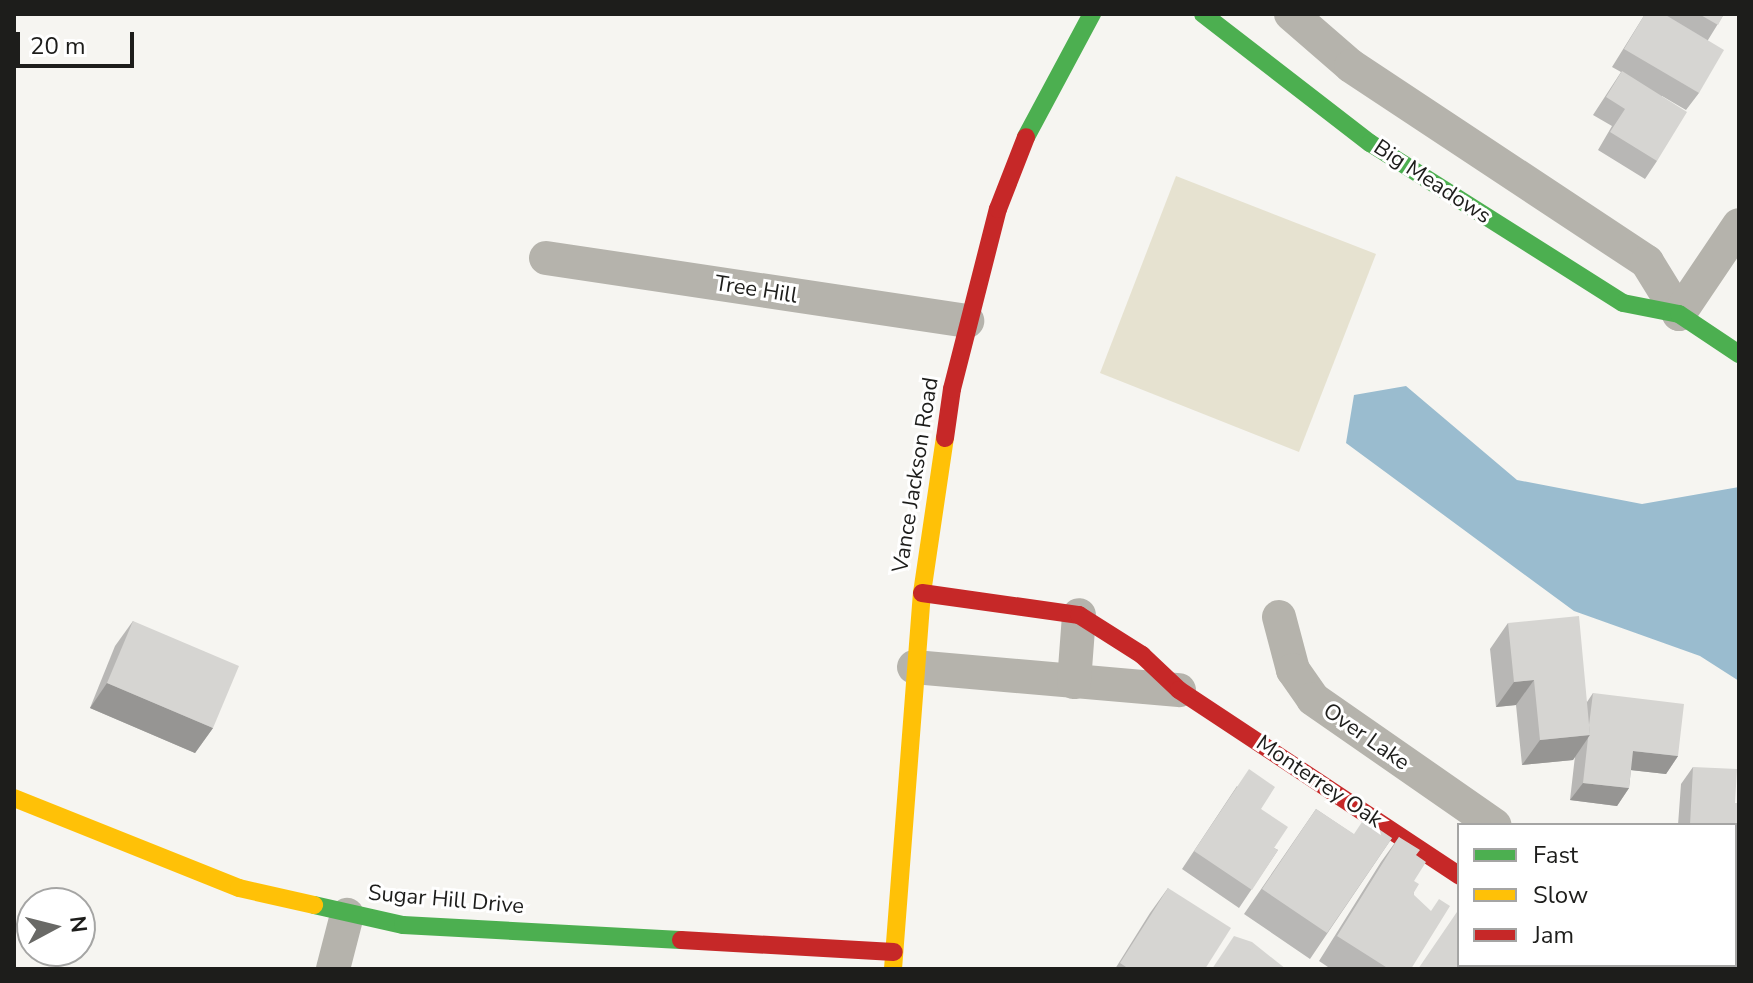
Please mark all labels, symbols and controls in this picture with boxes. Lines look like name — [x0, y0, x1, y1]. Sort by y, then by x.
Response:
scale bar — [20, 16, 138, 66]
text: 20 m — [30, 30, 86, 62]
street label: Big Meadows — [1368, 134, 1496, 230]
street label: Tree Hill — [713, 270, 799, 310]
street label: Vance Jackson Road — [888, 375, 944, 575]
street label: Over Lake — [1318, 698, 1414, 776]
street label: Monterrey Oak — [1251, 730, 1387, 834]
legend — [1457, 823, 1737, 967]
text: Fast — [1533, 839, 1578, 871]
text: Slow — [1533, 879, 1588, 911]
street label: Sugar Hill Drive — [367, 880, 525, 920]
north arrow — [16, 887, 96, 967]
text: N — [62, 914, 94, 934]
text: Jam — [1533, 919, 1574, 951]

